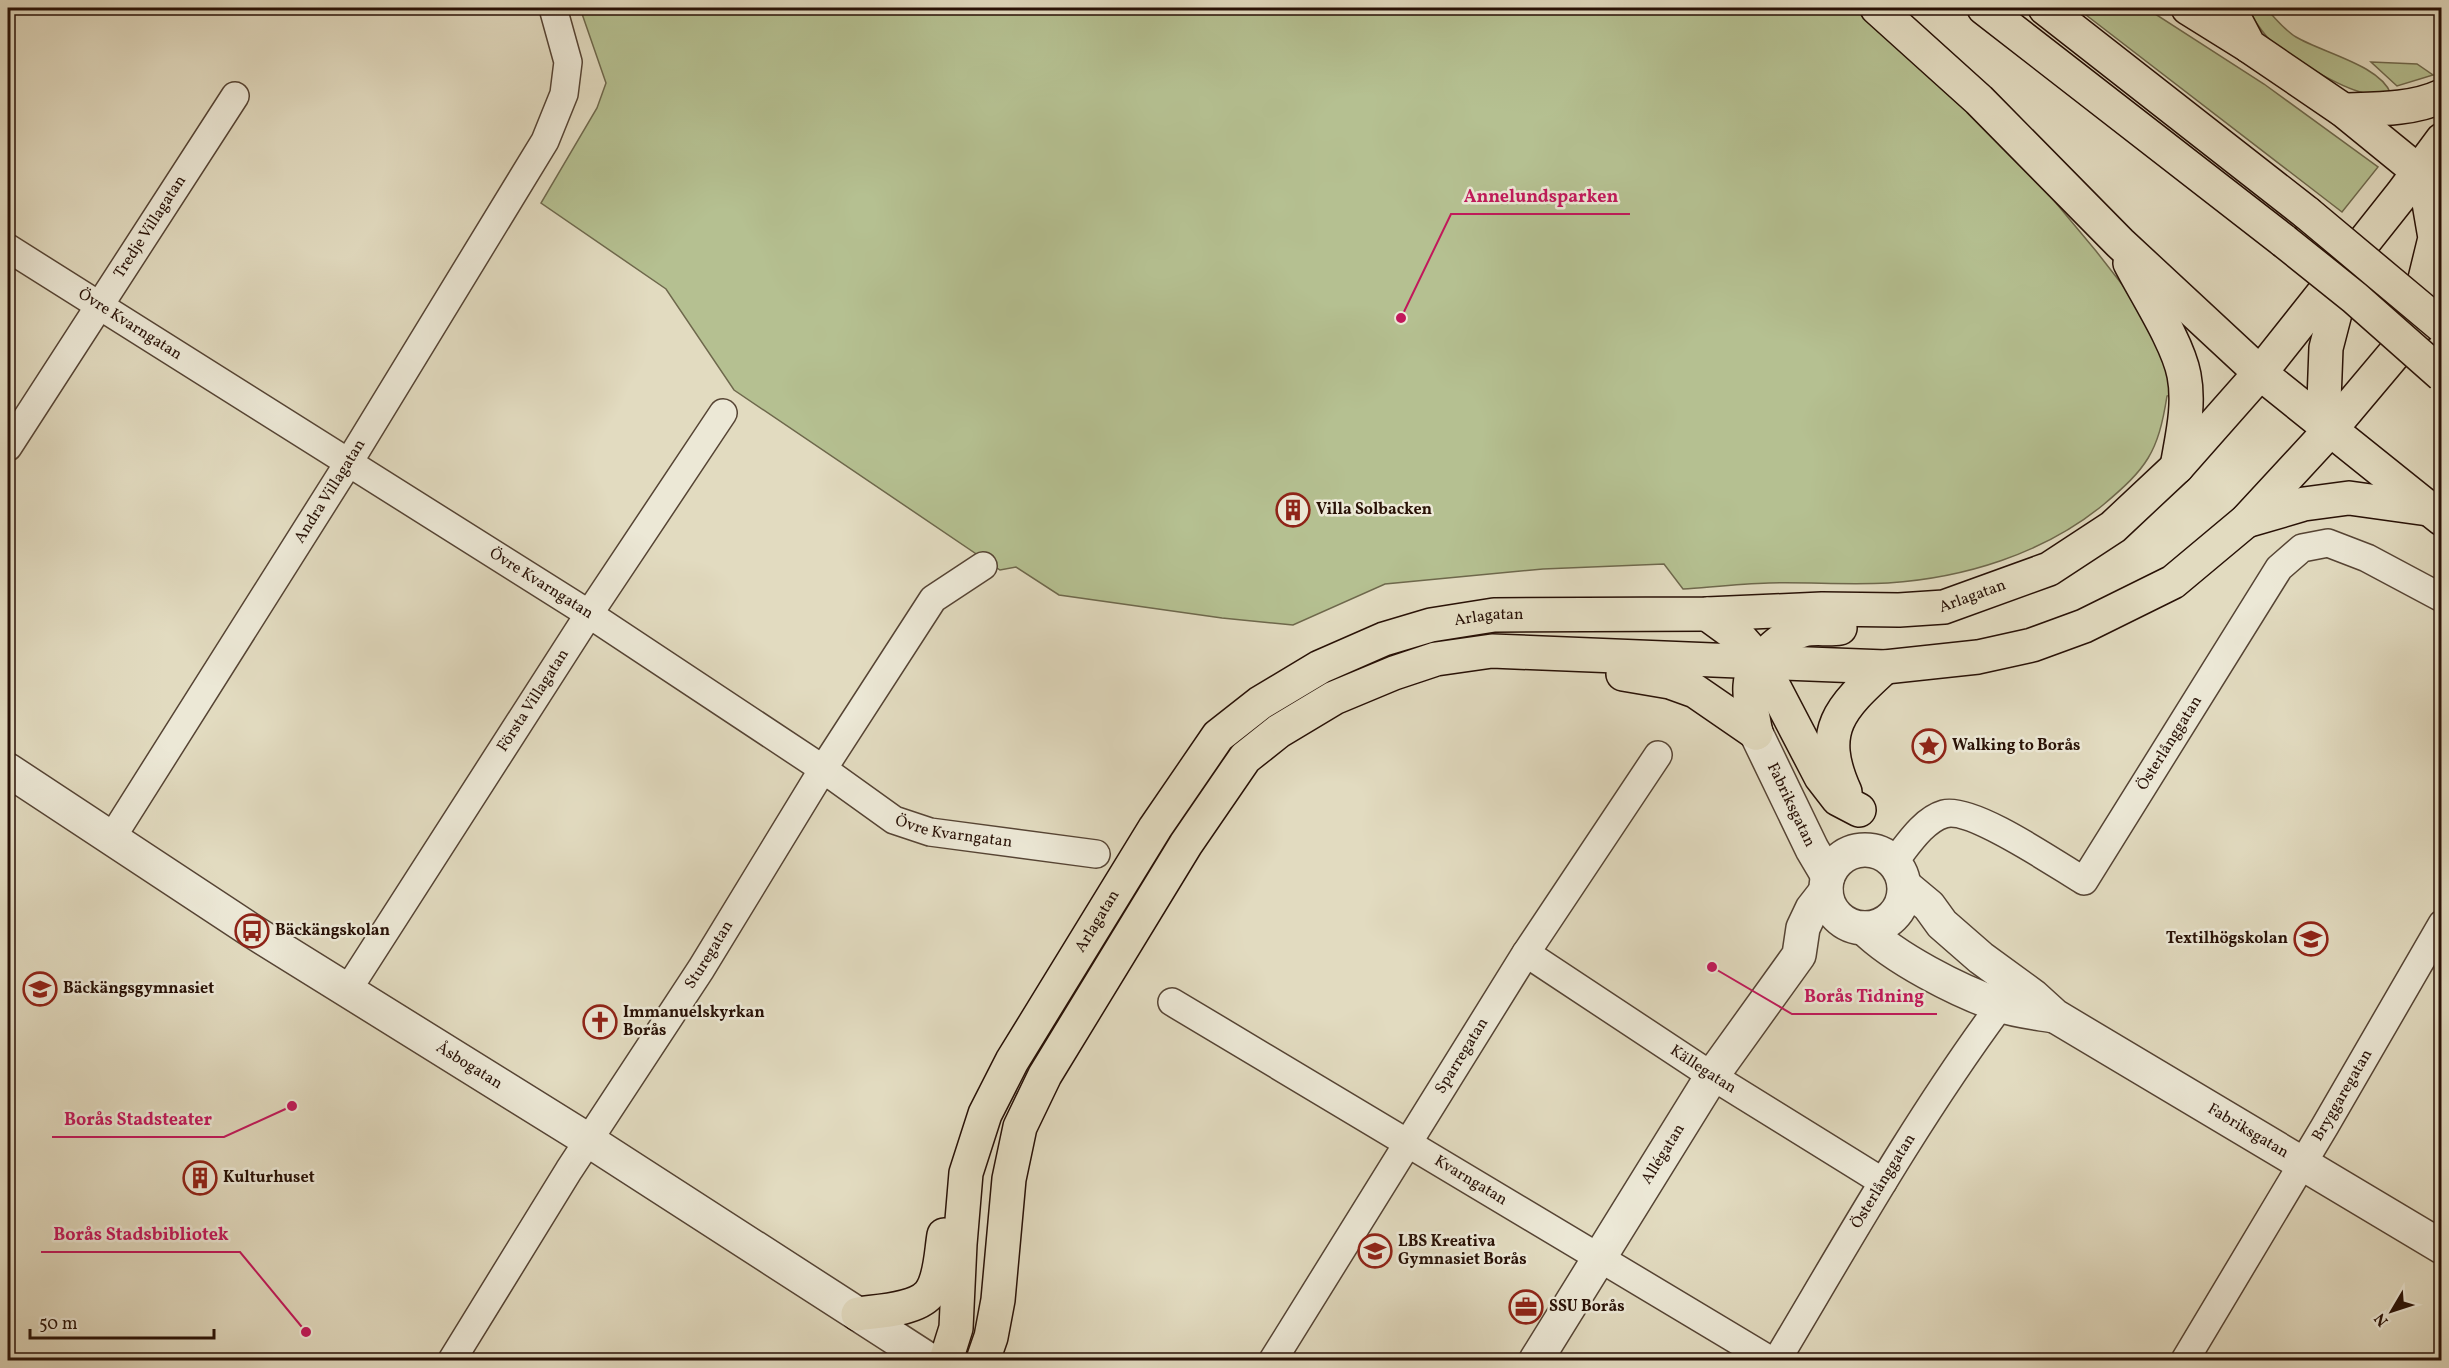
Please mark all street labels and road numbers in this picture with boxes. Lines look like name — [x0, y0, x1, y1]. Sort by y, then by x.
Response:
street label: Tredje Villagatan — [109, 171, 192, 283]
street label: Övre Kvarngatan — [74, 284, 186, 366]
street label: Andra Villagatan — [289, 435, 371, 548]
street label: Övre Kvarngatan — [485, 543, 597, 625]
street label: Arlagatan — [1936, 574, 2009, 619]
street label: Arlagatan — [1453, 604, 1524, 632]
street label: Första Villagatan — [492, 645, 575, 756]
street label: Österlånggatan — [2132, 692, 2208, 795]
street label: Fabriksgatan — [1761, 759, 1820, 851]
street label: Övre Kvarngatan — [892, 810, 1014, 854]
street label: Arlagatan — [1070, 886, 1125, 957]
street label: Sturegatan — [680, 916, 739, 993]
street label: Sparregatan — [1430, 1014, 1494, 1098]
street label: Åsbogatan — [432, 1037, 507, 1095]
street label: Källegatan — [1665, 1040, 1740, 1099]
street label: Bryggaregatan — [2307, 1045, 2378, 1146]
street label: Fabriksgatan — [2203, 1098, 2293, 1164]
street label: Allégatan — [1636, 1120, 1691, 1189]
street label: Österlånggatan — [1846, 1130, 1921, 1233]
street label: Kvarngatan — [1430, 1150, 1511, 1211]

